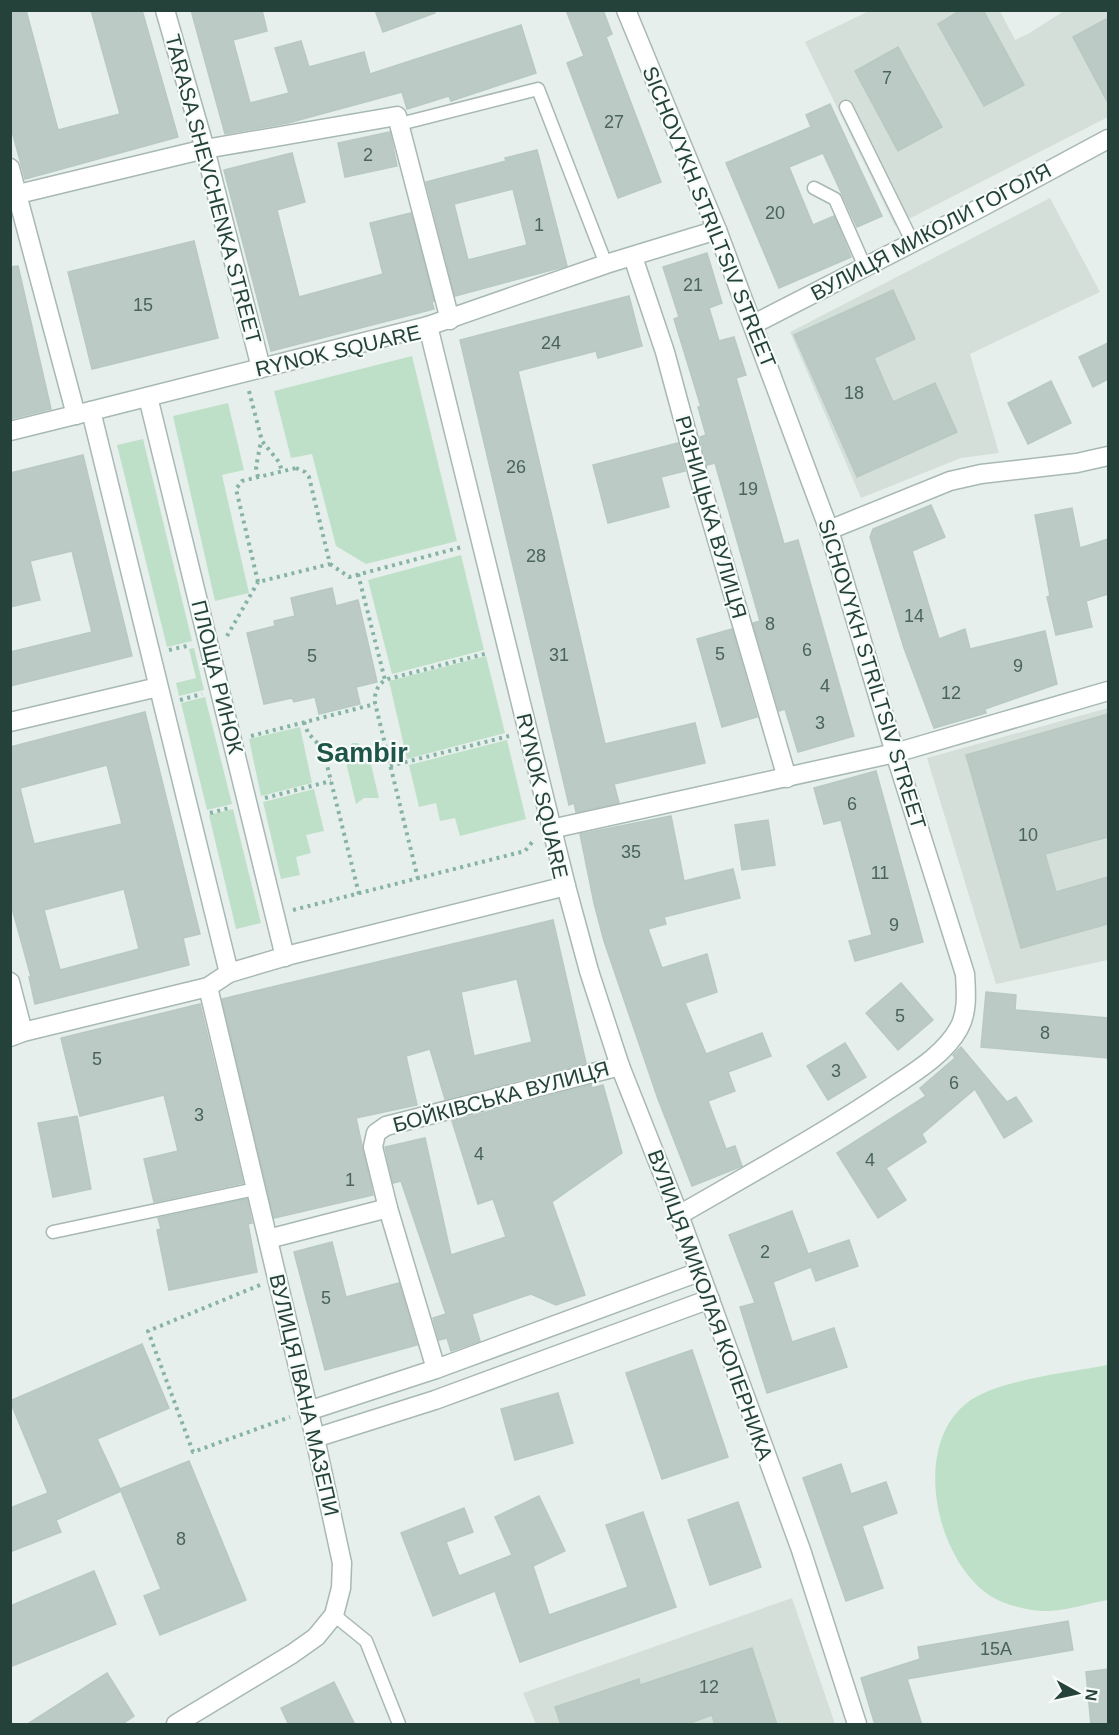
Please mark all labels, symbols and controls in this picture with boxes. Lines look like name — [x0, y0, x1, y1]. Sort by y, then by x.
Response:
street label: TARASA SHEVCHENKA STREET — [161, 32, 266, 346]
street label: SICHOVYKH STRILTSIV STREET — [638, 63, 781, 371]
house number: 7 — [882, 68, 892, 88]
house number: 27 — [604, 112, 624, 132]
house number: 2 — [363, 145, 373, 165]
street label: ВУЛИЦЯ МИКОЛИ ГОГОЛЯ — [807, 158, 1055, 305]
house number: 20 — [765, 203, 785, 223]
house number: 1 — [534, 215, 544, 235]
house number: 21 — [683, 275, 703, 295]
house number: 15 — [133, 295, 153, 315]
street label: RYNOK SQUARE — [253, 320, 423, 381]
house number: 24 — [541, 333, 561, 353]
house number: 18 — [844, 383, 864, 403]
street label: РІЗНИЦЬКА ВУЛИЦЯ — [672, 413, 751, 621]
house number: 26 — [506, 457, 526, 477]
house number: 19 — [738, 479, 758, 499]
street label: SICHOVYKH STRILTSIV STREET — [814, 516, 931, 832]
house number: 28 — [526, 546, 546, 566]
street label: ПЛОЩА РИНОК — [187, 598, 248, 757]
house number: 14 — [904, 606, 924, 626]
house number: 8 — [765, 614, 775, 634]
house number: 6 — [802, 640, 812, 660]
house number: 5 — [715, 644, 725, 664]
house number: 31 — [549, 645, 569, 665]
house number: 5 — [307, 646, 317, 666]
house number: 9 — [1013, 656, 1023, 676]
house number: 4 — [820, 676, 830, 696]
house number: 12 — [941, 683, 961, 703]
street label: RYNOK SQUARE — [512, 711, 573, 881]
house number: 3 — [815, 713, 825, 733]
district label: Sambir — [316, 738, 408, 768]
house number: 6 — [847, 794, 857, 814]
house number: 10 — [1018, 825, 1038, 845]
house number: 35 — [621, 842, 641, 862]
house number: 11 — [871, 863, 889, 883]
house number: 9 — [889, 915, 899, 935]
house number: 5 — [895, 1006, 905, 1026]
house number: 8 — [1040, 1023, 1050, 1043]
house number: 5 — [92, 1049, 102, 1069]
street label: БОЙКІВСЬКА ВУЛИЦЯ — [390, 1057, 612, 1136]
house number: 3 — [831, 1061, 841, 1081]
house number: 6 — [949, 1073, 959, 1093]
house number: 3 — [194, 1105, 204, 1125]
house number: 4 — [474, 1144, 484, 1164]
street label: ВУЛИЦЯ МИКОЛАЯ КОПЕРНИКА — [643, 1146, 778, 1463]
house number: 4 — [865, 1150, 875, 1170]
house number: 1 — [345, 1170, 355, 1190]
house number: 2 — [760, 1242, 770, 1262]
street label: ВУЛИЦЯ ІВАНА МАЗЕПИ — [265, 1272, 344, 1518]
house number: 5 — [321, 1288, 331, 1308]
house number: 8 — [176, 1529, 186, 1549]
house number: 15А — [980, 1639, 1012, 1659]
north arrow — [1047, 1663, 1107, 1723]
house number: 12 — [699, 1677, 719, 1697]
text: N — [1082, 1688, 1101, 1702]

